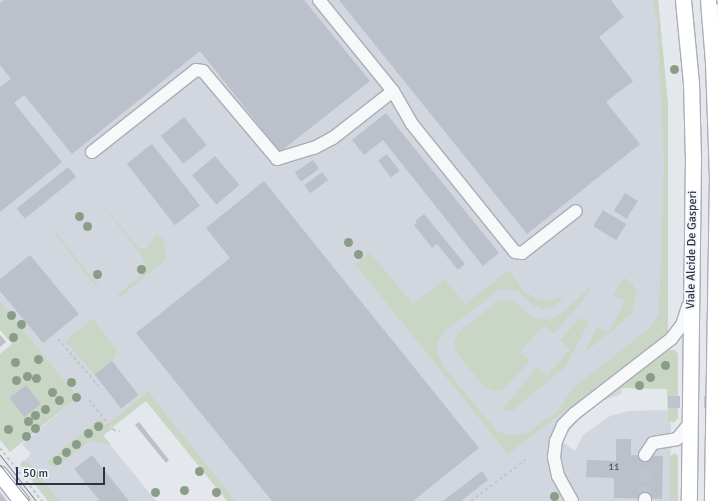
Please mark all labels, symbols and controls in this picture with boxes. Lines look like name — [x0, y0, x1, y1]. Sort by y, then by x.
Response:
street label: Viale Alcide De Gasperi — [684, 191, 700, 309]
scale bar — [18, 459, 107, 485]
house number: 11 — [609, 462, 619, 474]
text: 50 m — [23, 466, 48, 481]

